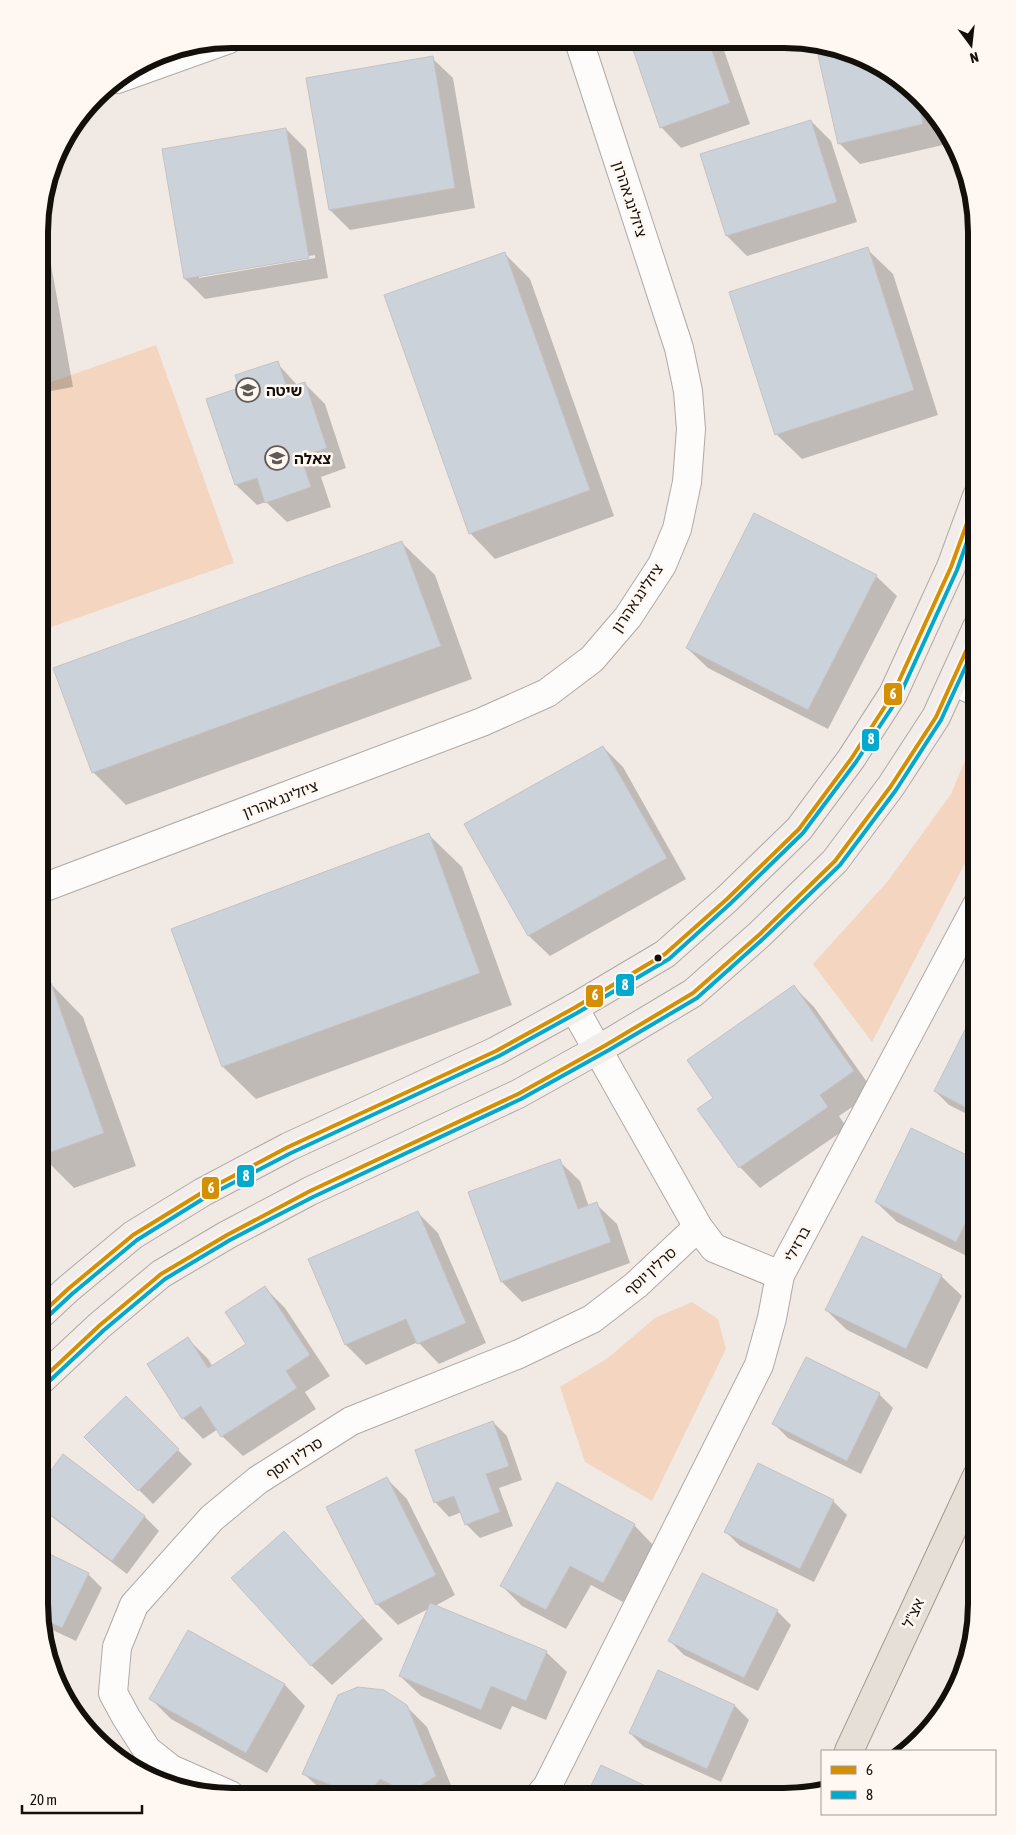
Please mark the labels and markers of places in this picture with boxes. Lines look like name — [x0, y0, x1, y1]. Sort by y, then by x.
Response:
school or university icon: שיטה — [235, 377, 261, 403]
place label: שיטה — [266, 382, 302, 399]
school or university icon: צאלה — [264, 445, 290, 471]
place label: צאלה — [294, 450, 331, 467]
unlabelled marker — [653, 953, 663, 963]

